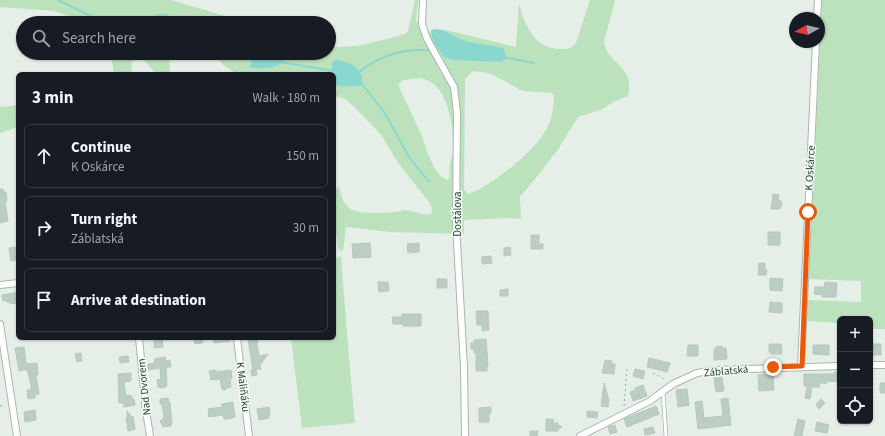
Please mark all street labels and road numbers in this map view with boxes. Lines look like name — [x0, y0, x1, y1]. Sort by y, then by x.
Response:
street label: K Oskárce — [801, 144, 819, 191]
street label: Dostálova — [450, 191, 465, 237]
street label: Nad Dvorem — [134, 358, 154, 416]
street label: K Maliňáku — [232, 361, 254, 413]
street label: Záblatská — [703, 362, 749, 380]

